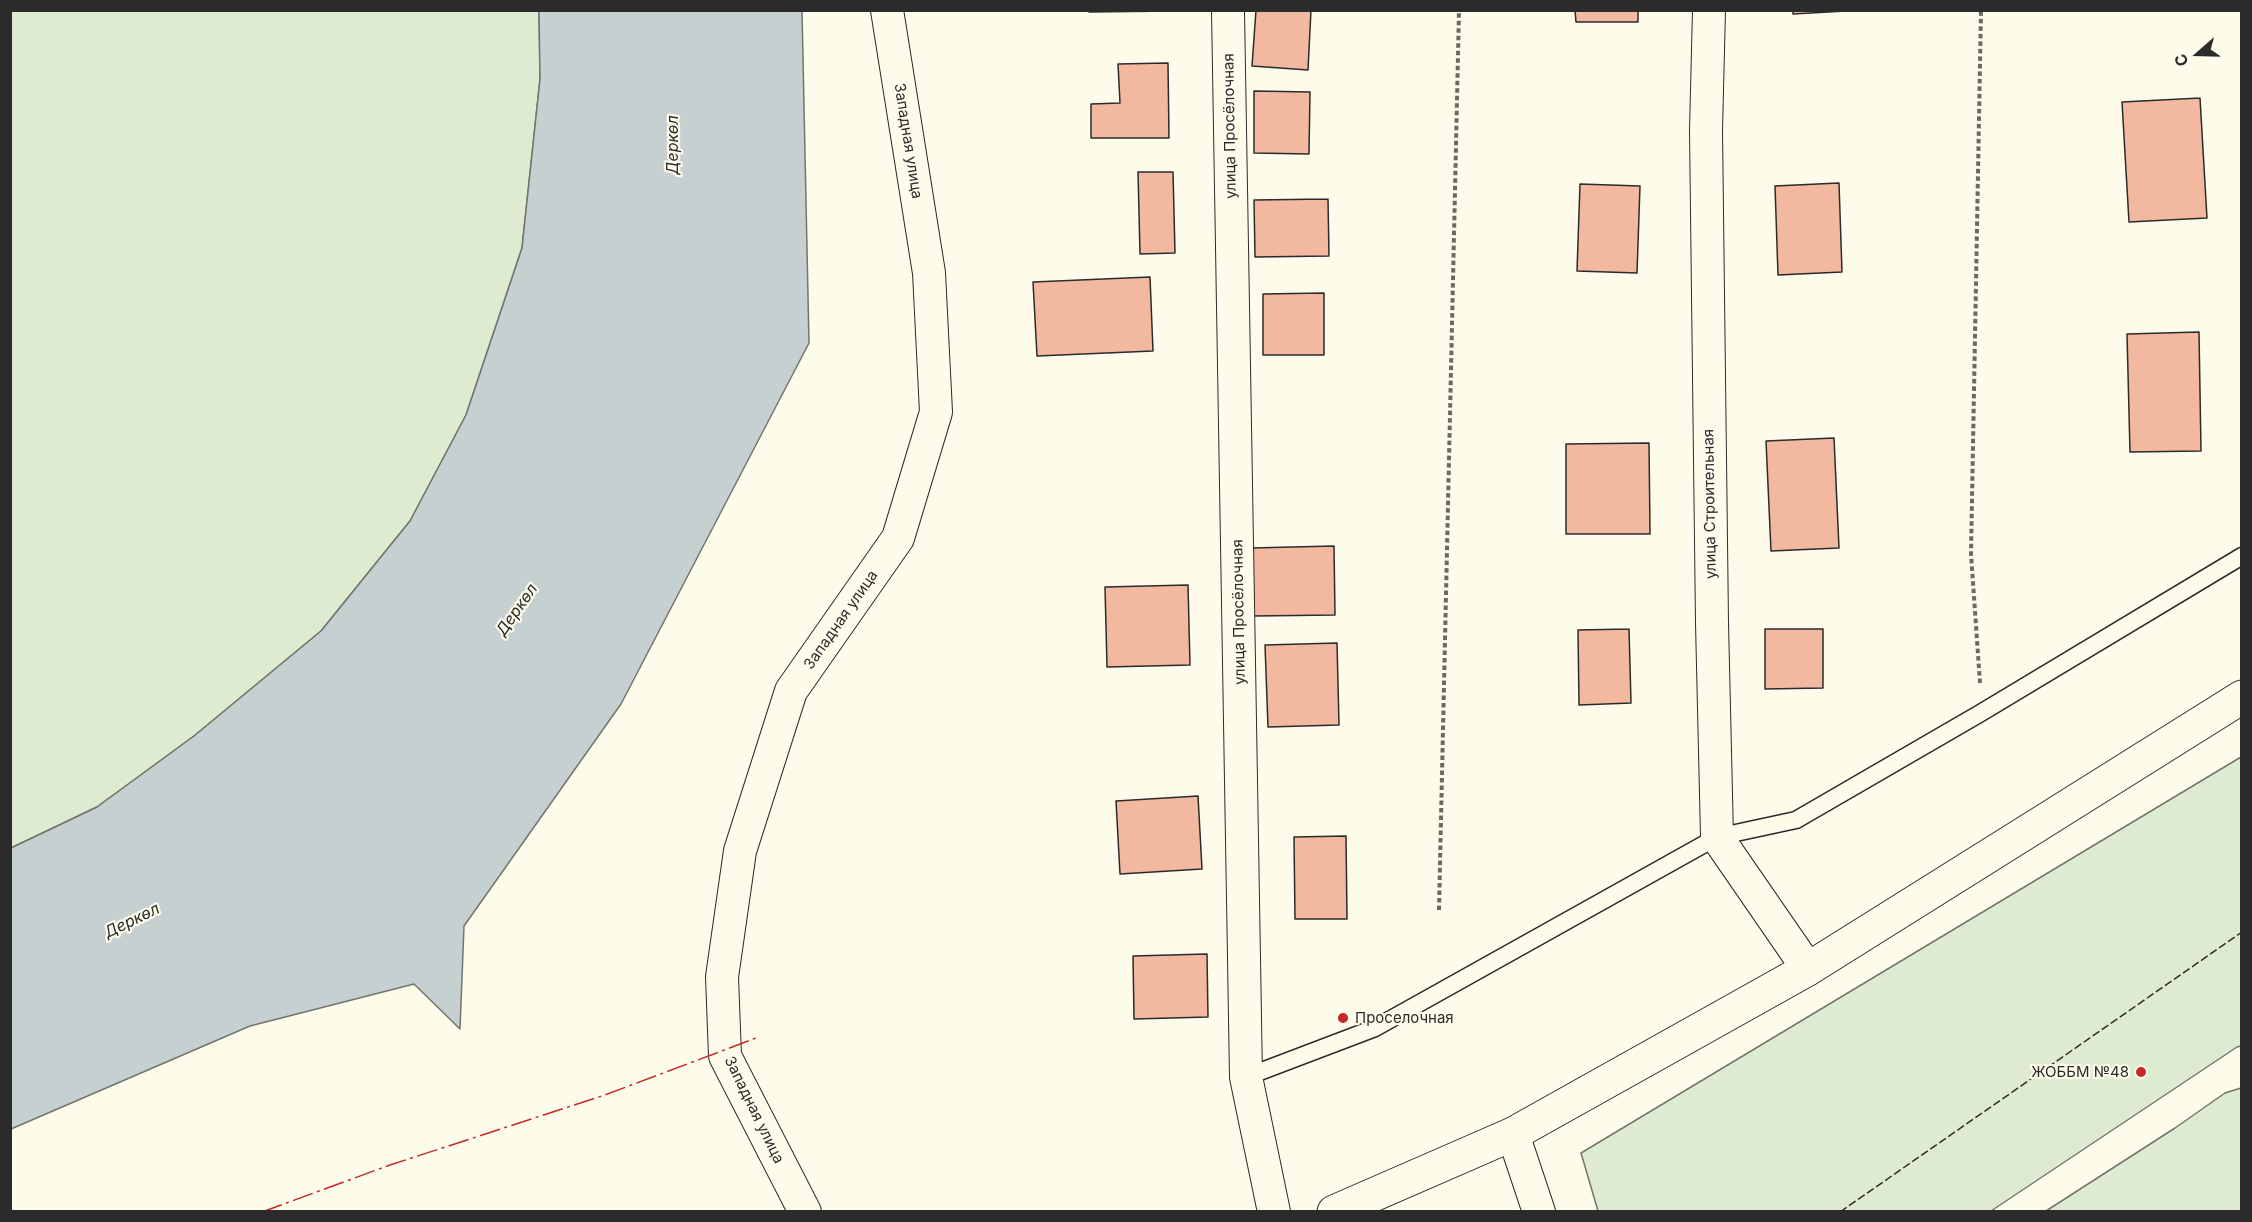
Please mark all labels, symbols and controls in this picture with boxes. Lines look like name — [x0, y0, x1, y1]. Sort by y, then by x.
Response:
north arrow — [2168, 24, 2228, 84]
text: С — [2170, 51, 2193, 69]
street label: улица Просёлочная — [1220, 53, 1240, 199]
street label: Западная улица — [890, 82, 926, 200]
water label: Деркөл — [663, 115, 683, 175]
street label: улица Строительная — [1700, 429, 1720, 579]
street label: улица Просёлочная — [1229, 539, 1249, 685]
street label: Западная улица — [800, 567, 882, 673]
water label: Деркөл — [492, 580, 542, 640]
water label: Деркөл — [101, 899, 163, 943]
place label: Проселочная — [1355, 1009, 1454, 1027]
marker: Проселочная — [1336, 1011, 1350, 1025]
street label: Западная улица — [720, 1054, 788, 1166]
place label: ЖОББМ №48 — [2031, 1063, 2129, 1081]
marker: ЖОББМ №48 — [2134, 1065, 2148, 1079]

